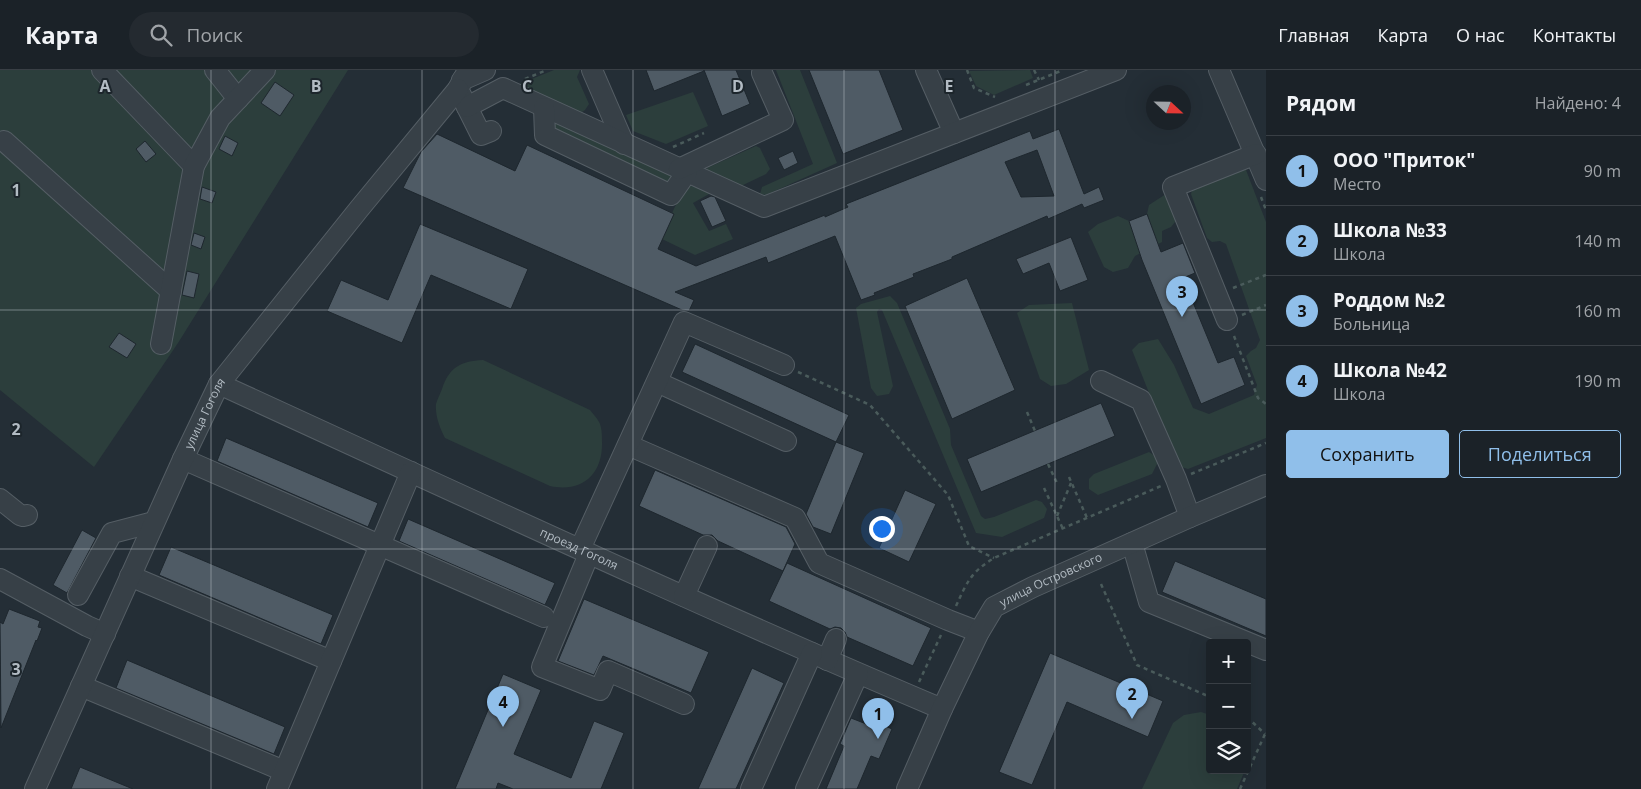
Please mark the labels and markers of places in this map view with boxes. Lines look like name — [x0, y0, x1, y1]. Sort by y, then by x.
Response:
pin: 3 — [1166, 276, 1198, 317]
pin: 2 — [1116, 678, 1148, 719]
pin: 4 — [487, 686, 519, 727]
pin: 1 — [862, 698, 894, 739]

